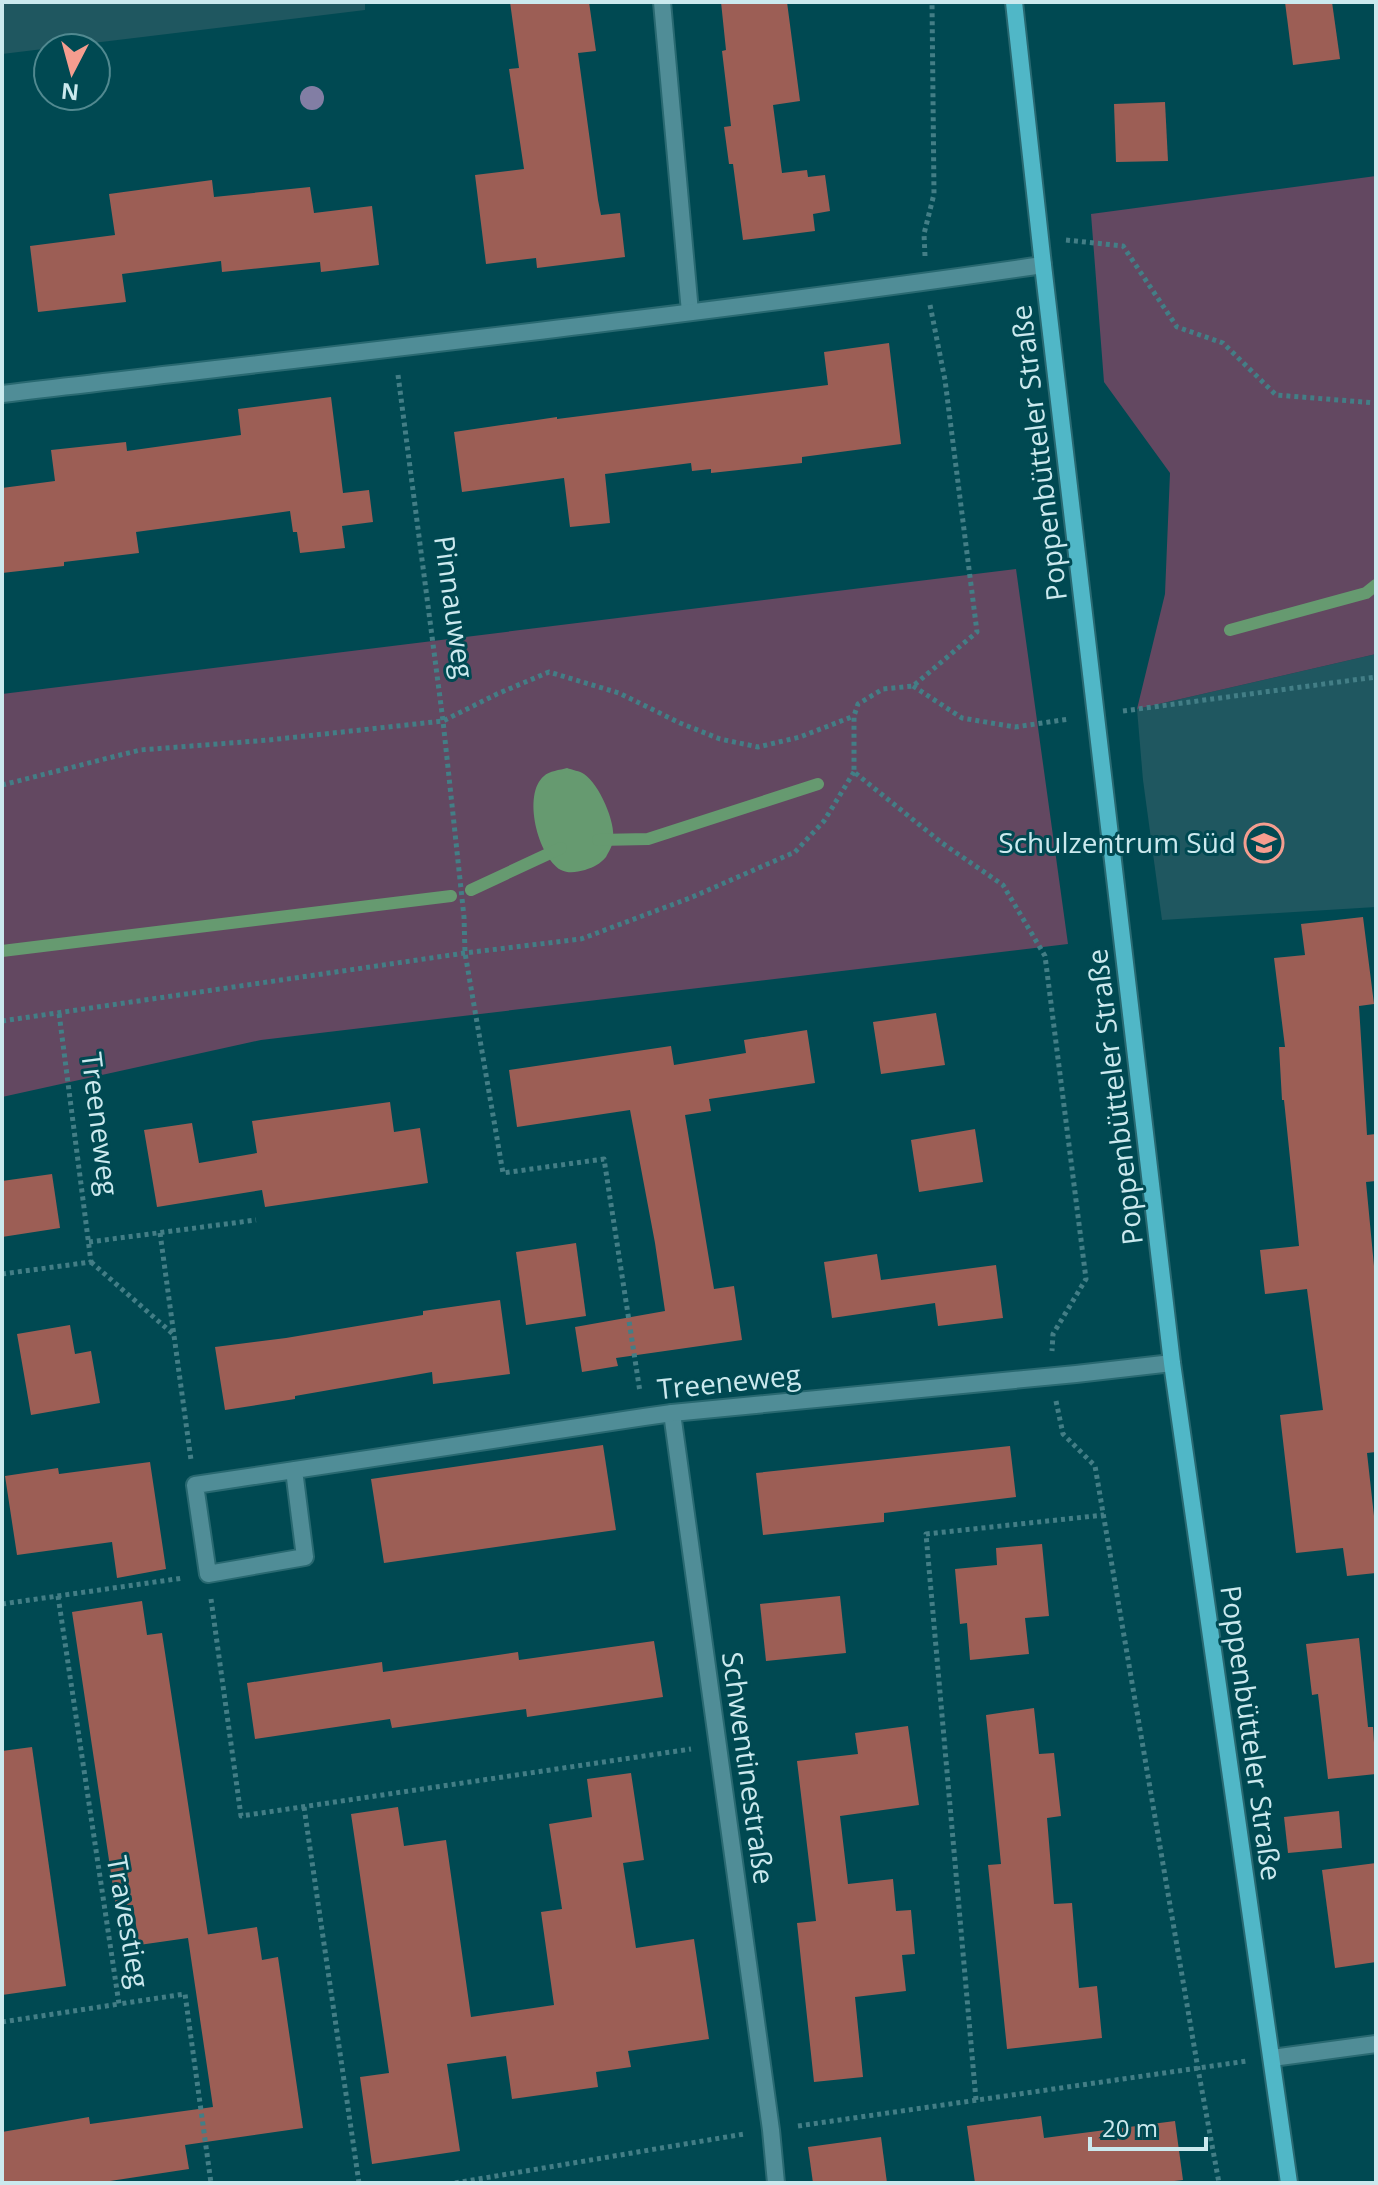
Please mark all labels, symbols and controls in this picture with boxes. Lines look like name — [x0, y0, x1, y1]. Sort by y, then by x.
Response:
north arrow — [32, 32, 112, 112]
text: N — [59, 77, 80, 109]
street label: Poppenbütteler Straße — [1001, 303, 1075, 603]
street label: Pinnauweg — [426, 533, 484, 681]
school or university icon: Schulzentrum Süd — [1243, 822, 1285, 864]
place label: Schulzentrum Süd — [998, 823, 1236, 861]
street label: Poppenbütteler Straße — [1077, 947, 1151, 1247]
street label: Treeneweg — [73, 1050, 129, 1198]
street label: Treeneweg — [655, 1355, 802, 1407]
street label: Poppenbütteler Straße — [1212, 1583, 1292, 1883]
street label: Schwentinestraße — [714, 1649, 784, 1886]
street label: Travestieg — [99, 1853, 159, 1991]
scale bar — [1090, 2101, 1206, 2151]
text: 20 m — [1102, 2111, 1158, 2144]

